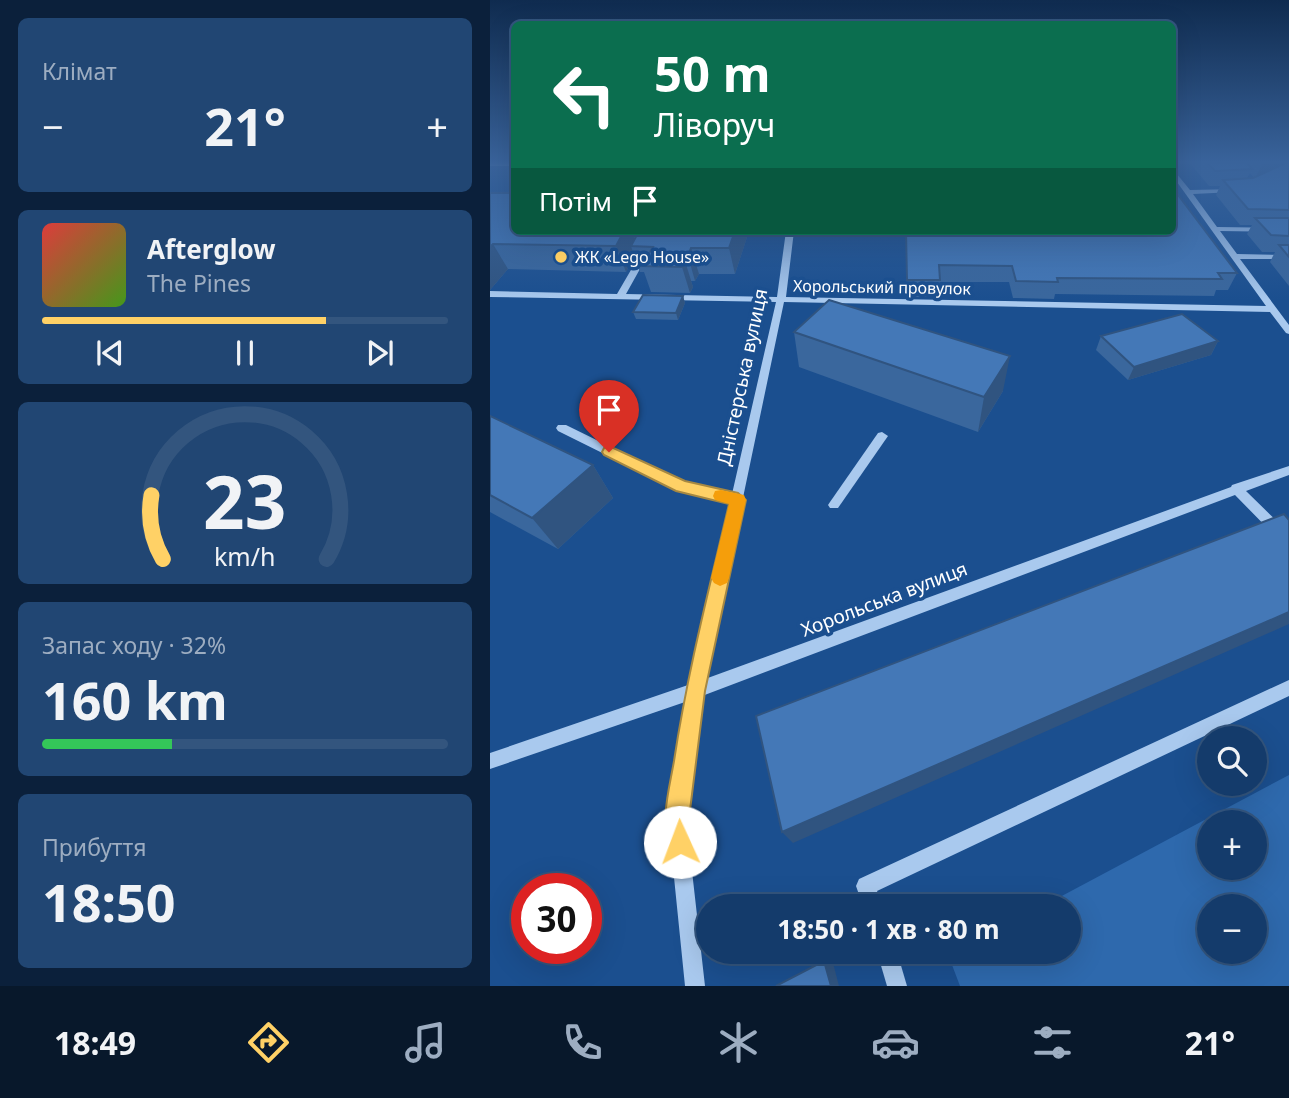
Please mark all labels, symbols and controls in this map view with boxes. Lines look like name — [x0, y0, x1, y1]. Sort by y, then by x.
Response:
text: 50 m — [654, 40, 771, 106]
icon: left — [539, 49, 630, 140]
text: Клімат — [42, 55, 117, 87]
text: 21° — [204, 90, 286, 161]
text: − — [42, 100, 64, 152]
text: + — [426, 100, 448, 152]
text: Ліворуч — [654, 103, 775, 146]
icon: arrive — [626, 182, 664, 220]
text: Потім — [539, 183, 612, 219]
text: Afterglow — [147, 231, 275, 267]
place label: ЖК «Lego House» — [575, 246, 709, 268]
marker: ЖК «Lego House» — [553, 249, 569, 265]
text: The Pines — [147, 267, 251, 299]
street label: Хорольський провулок — [793, 274, 971, 300]
street label: Дністерська вулиця — [711, 286, 773, 468]
icon: previous — [91, 334, 129, 372]
icon: pause — [226, 334, 264, 372]
icon: next — [361, 334, 399, 372]
pin — [579, 380, 639, 452]
icon: arrive — [590, 391, 628, 429]
text: 23 — [203, 451, 287, 550]
text: km/h — [214, 539, 276, 573]
street label: Хорольська вулиця — [797, 555, 971, 643]
text: Запас ходу · 32% — [42, 629, 226, 661]
text: 160 km — [42, 664, 228, 735]
map controls — [1197, 726, 1267, 964]
button: search — [1197, 726, 1267, 796]
position arrow — [643, 805, 717, 879]
button: + — [1197, 810, 1267, 880]
text: Прибуття — [42, 831, 147, 863]
text: 18:50 — [42, 866, 176, 937]
speed limit sign: 30 — [511, 873, 602, 964]
button: − — [1197, 894, 1267, 964]
text: 18:50 · 1 хв · 80 m — [777, 911, 1000, 947]
icon: directions — [244, 1018, 293, 1067]
icon: music — [401, 1018, 450, 1067]
icon: phone — [558, 1018, 607, 1067]
icon: climate — [714, 1018, 763, 1067]
icon: car — [871, 1018, 920, 1067]
icon: filters — [1028, 1018, 1077, 1067]
text: 18:49 — [54, 1021, 136, 1064]
text: 21° — [1185, 1021, 1235, 1064]

